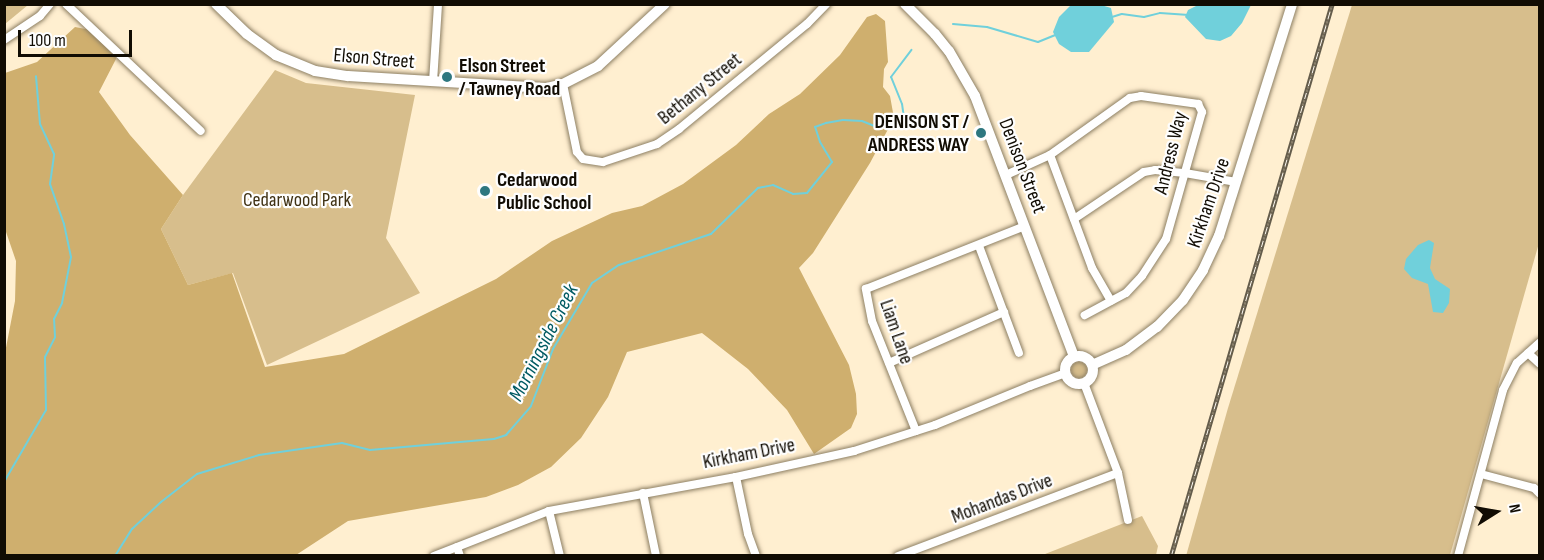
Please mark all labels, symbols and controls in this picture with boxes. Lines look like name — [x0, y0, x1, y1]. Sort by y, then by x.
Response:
scale bar — [21, 18, 135, 56]
text: 100 m — [29, 30, 66, 51]
street label: Elson Street — [332, 43, 416, 75]
street label: Bethany Street — [653, 48, 747, 130]
place label: Elson Street / Tawney Road — [459, 54, 560, 101]
marker: Elson Street / Tawney Road — [440, 70, 454, 84]
street label: Andress Way — [1149, 109, 1193, 197]
place label: DENISON ST / ANDRESS WAY — [868, 110, 969, 157]
street label: Denison Street — [993, 115, 1051, 217]
marker: DENISON ST / ANDRESS WAY — [974, 126, 988, 140]
street label: Kirkham Drive — [1182, 155, 1236, 251]
place label: Cedarwood Public School — [497, 168, 591, 215]
marker: Cedarwood Public School — [478, 184, 492, 198]
park label: Cedarwood Park — [243, 188, 351, 212]
water label: Morningside Creek — [504, 280, 584, 406]
street label: Liam Lane — [874, 297, 918, 367]
street label: Kirkham Drive — [701, 433, 797, 475]
street label: Mohandas Drive — [948, 469, 1056, 529]
north arrow — [1466, 482, 1526, 542]
text: N — [1504, 502, 1524, 514]

